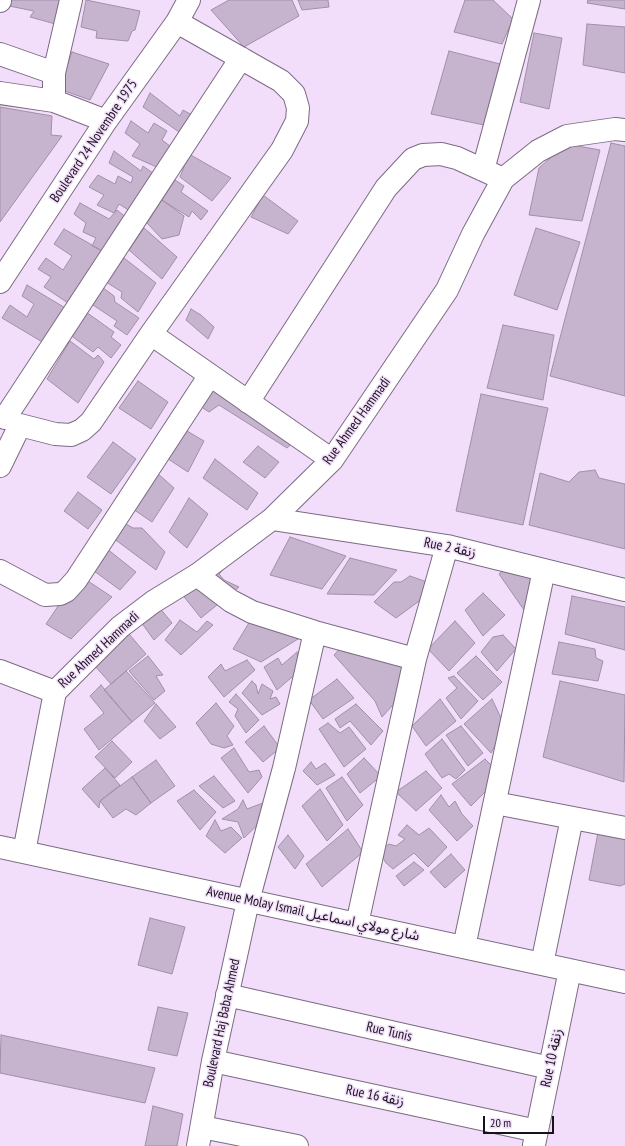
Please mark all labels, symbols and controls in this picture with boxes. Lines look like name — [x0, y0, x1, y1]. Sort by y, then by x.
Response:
street label: Boulevard 24 Novembre 1975 — [47, 76, 141, 206]
street label: Rue Ahmed Hammadi — [320, 374, 394, 468]
street label: Rue 2 زنقة — [422, 534, 478, 562]
street label: Rue Ahmed Hammadi — [55, 608, 143, 692]
street label: Avenue Molay Ismail شارع مولاي اسماعيل — [205, 883, 421, 945]
street label: Boulevard Haj Baba Ahmed — [200, 957, 244, 1089]
street label: Rue Tunis — [364, 1019, 414, 1045]
street label: Rue 10 زنقة — [538, 1027, 566, 1089]
street label: Rue 16 زنقة — [344, 1082, 406, 1110]
scale bar — [485, 1108, 556, 1134]
text: 20 m — [490, 1115, 511, 1130]

